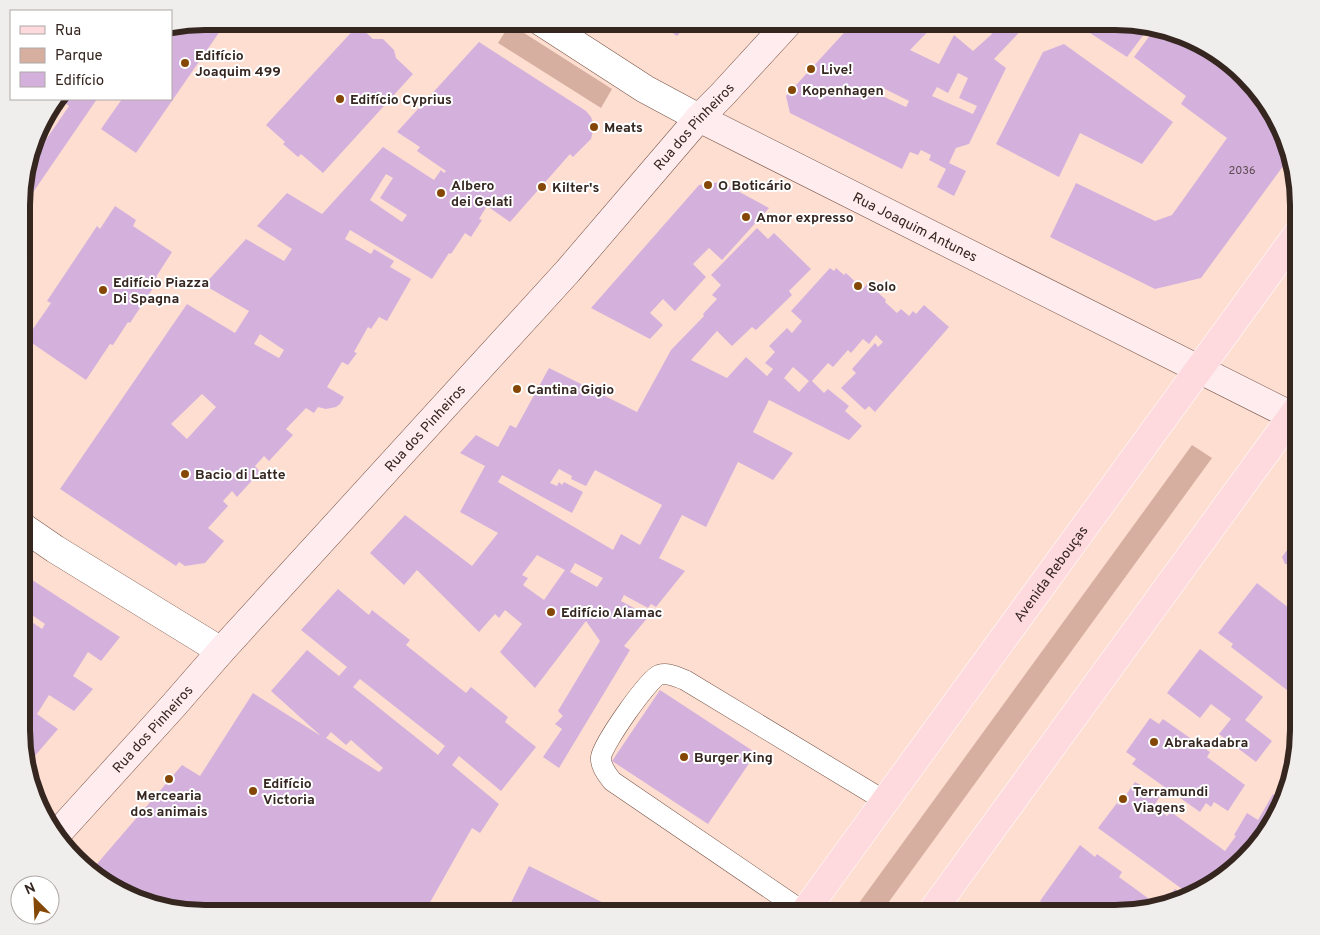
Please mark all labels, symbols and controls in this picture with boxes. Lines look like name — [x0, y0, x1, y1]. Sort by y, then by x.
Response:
legend — [10, 10, 172, 100]
text: Rua — [55, 22, 81, 41]
text: Parque — [55, 47, 103, 66]
place label: Edifício Joaquim 499 — [195, 48, 281, 81]
marker: Edifício Joaquim 499 — [179, 57, 191, 69]
place label: Live! — [821, 62, 853, 79]
marker: Live! — [805, 63, 817, 75]
text: Edifício — [55, 72, 104, 91]
street label: Rua dos Pinheiros — [651, 80, 739, 174]
place label: Kopenhagen — [802, 83, 884, 100]
marker: Kopenhagen — [786, 84, 798, 96]
place label: Edifício Cyprius — [350, 92, 452, 109]
marker: Edifício Cyprius — [334, 93, 346, 105]
place label: Meats — [604, 120, 643, 137]
marker: Meats — [588, 121, 600, 133]
house number: 2036 — [1229, 164, 1255, 178]
place label: Albero dei Gelati — [451, 178, 513, 211]
place label: O Boticário — [718, 178, 791, 195]
marker: O Boticário — [702, 179, 714, 191]
place label: Kilter's — [552, 180, 599, 197]
marker: Kilter's — [536, 181, 548, 193]
marker: Albero dei Gelati — [435, 187, 447, 199]
street label: Rua Joaquim Antunes — [849, 190, 980, 266]
place label: Amor expresso — [756, 210, 854, 227]
marker: Amor expresso — [740, 211, 752, 223]
place label: Edifício Piazza Di Spagna — [113, 275, 209, 308]
place label: Solo — [868, 279, 896, 296]
marker: Solo — [852, 280, 864, 292]
marker: Edifício Piazza Di Spagna — [97, 284, 109, 296]
street label: Rua dos Pinheiros — [382, 382, 470, 476]
place label: Cantina Gigio — [527, 382, 614, 399]
marker: Cantina Gigio — [511, 383, 523, 395]
place label: Bacio di Latte — [195, 467, 286, 484]
marker: Bacio di Latte — [179, 468, 191, 480]
street label: Avenida Rebouças — [1011, 523, 1092, 626]
place label: Edifício Alamac — [561, 605, 662, 622]
marker: Edifício Alamac — [545, 606, 557, 618]
street label: Rua dos Pinheiros — [110, 682, 197, 777]
place label: Abrakadabra — [1164, 735, 1248, 752]
marker: Abrakadabra — [1148, 736, 1160, 748]
place label: Burger King — [694, 750, 773, 767]
marker: Burger King — [678, 751, 690, 763]
marker: Mercearia dos animais — [163, 773, 175, 785]
place label: Edifício Victoria — [263, 776, 315, 809]
place label: Terramundi Viagens — [1133, 784, 1208, 817]
marker: Edifício Victoria — [247, 785, 259, 797]
place label: Mercearia dos animais — [130, 788, 208, 821]
marker: Terramundi Viagens — [1117, 793, 1129, 805]
north arrow — [10, 875, 60, 925]
text: N — [22, 880, 38, 899]

